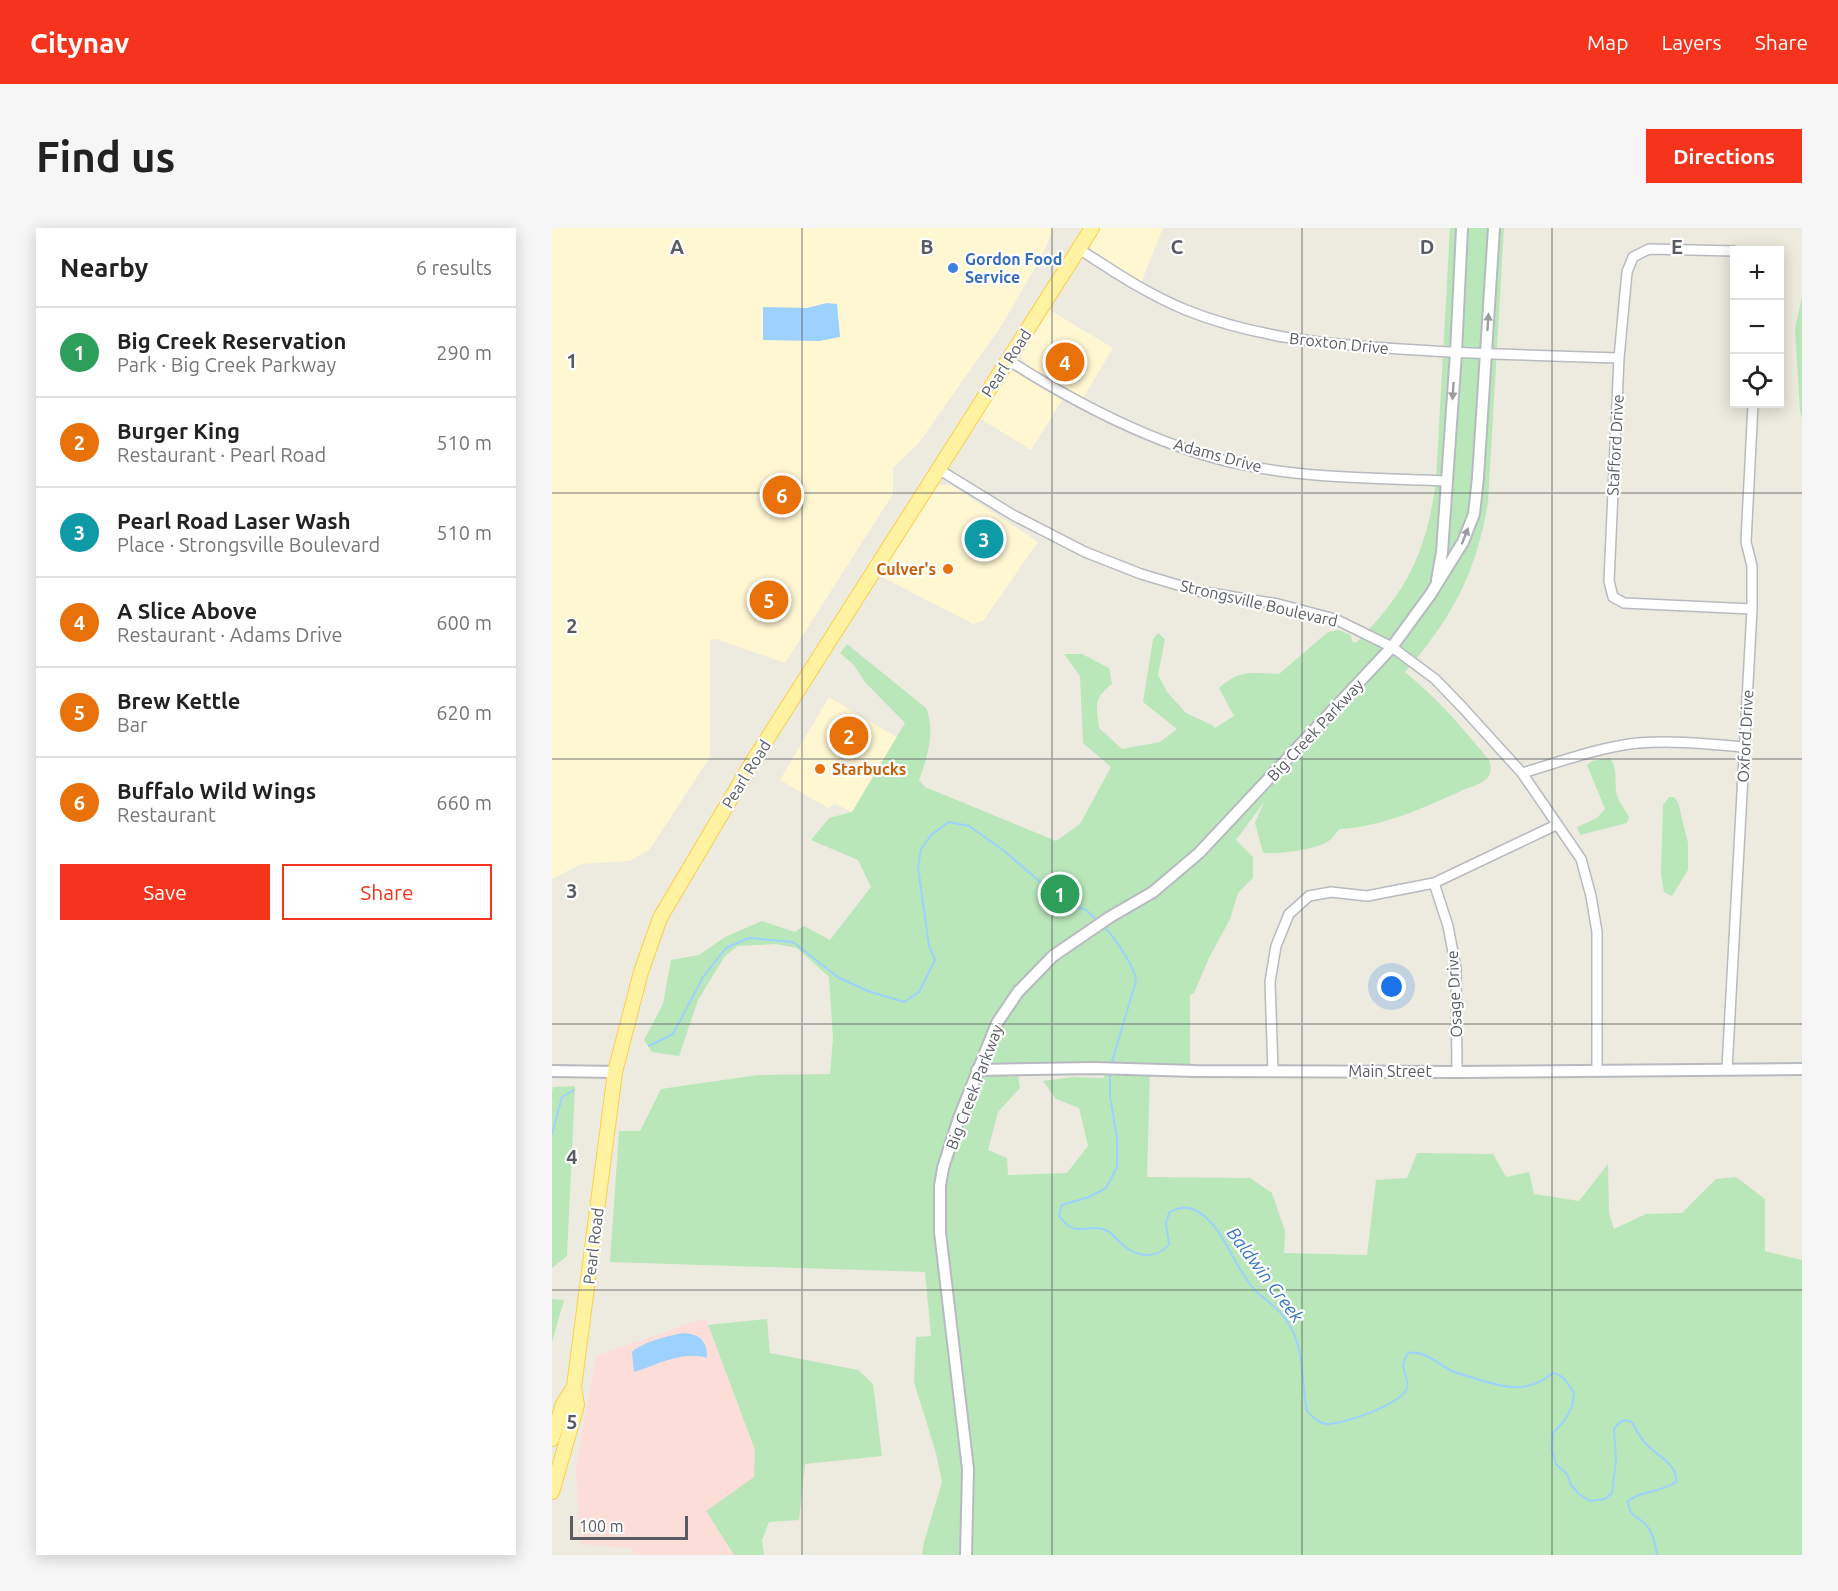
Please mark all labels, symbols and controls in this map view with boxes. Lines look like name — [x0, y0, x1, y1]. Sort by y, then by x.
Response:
text: Citynav — [30, 27, 129, 58]
text: Map — [1587, 30, 1628, 54]
text: Layers — [1661, 30, 1722, 54]
text: Share — [1755, 30, 1808, 54]
button: Directions — [1646, 129, 1802, 183]
text: Find us — [36, 133, 175, 180]
text: A — [670, 235, 684, 258]
text: B — [920, 235, 934, 258]
text: C — [1171, 235, 1184, 258]
text: D — [1420, 235, 1434, 258]
text: E — [1671, 235, 1683, 258]
map controls — [1730, 246, 1784, 408]
button: + — [1730, 246, 1784, 300]
place label: Gordon Food Service — [965, 250, 1062, 286]
text: Nearby — [60, 253, 148, 282]
text: 6 results — [416, 256, 492, 279]
marker: Gordon Food Service — [946, 261, 960, 275]
button: − — [1730, 300, 1784, 354]
one-way arrow — [1483, 312, 1492, 331]
street label: Pearl Road — [977, 326, 1035, 400]
text: Big Creek Reservation — [117, 328, 346, 353]
street label: Broxton Drive — [1288, 329, 1390, 357]
pin: 4 — [1046, 340, 1084, 384]
text: 1 — [74, 341, 85, 364]
text: 290 m — [436, 341, 492, 364]
text: 1 — [566, 349, 578, 372]
text: Park · Big Creek Parkway — [117, 353, 336, 376]
button: locate — [1730, 354, 1784, 408]
one-way arrow — [1449, 382, 1458, 401]
street label: Stafford Drive — [1603, 394, 1627, 496]
text: Burger King — [117, 418, 240, 443]
text: 2 — [74, 431, 85, 454]
text: 510 m — [436, 431, 492, 454]
street label: Adams Drive — [1172, 435, 1264, 475]
text: Restaurant · Pearl Road — [117, 443, 326, 466]
pin: 6 — [762, 472, 802, 518]
text: Pearl Road Laser Wash — [117, 508, 351, 533]
pin: 3 — [964, 516, 1004, 562]
text: 3 — [74, 521, 85, 544]
text: 510 m — [436, 521, 492, 544]
one-way arrow — [1460, 526, 1470, 544]
text: Place · Strongsville Boulevard — [117, 533, 380, 556]
place label: Culver's — [876, 560, 936, 578]
marker: Culver's — [941, 562, 955, 576]
street label: Strongsville Boulevard — [1179, 576, 1339, 630]
pin: 5 — [750, 578, 788, 622]
text: A Slice Above — [117, 598, 257, 623]
text: 4 — [74, 611, 85, 634]
text: 600 m — [436, 611, 492, 634]
text: 2 — [566, 614, 578, 637]
text: Restaurant · Adams Drive — [117, 623, 343, 646]
street label: Big Creek Parkway — [1263, 675, 1367, 785]
text: Brew Kettle — [117, 688, 240, 713]
street label: Oxford Drive — [1734, 689, 1756, 783]
text: 5 — [74, 701, 85, 724]
text: 620 m — [436, 701, 492, 724]
text: Bar — [117, 713, 148, 736]
pin: 2 — [830, 714, 868, 758]
street label: Pearl Road — [718, 737, 774, 811]
place label: Starbucks — [832, 760, 906, 778]
marker: Starbucks — [813, 762, 827, 776]
text: Buffalo Wild Wings — [117, 778, 316, 803]
text: 6 — [74, 791, 85, 814]
text: 660 m — [436, 791, 492, 814]
text: Restaurant — [117, 803, 216, 826]
button: Save — [60, 864, 270, 920]
button: Share — [282, 864, 492, 920]
pin: 1 — [1040, 872, 1080, 916]
text: 3 — [566, 879, 578, 902]
street label: Osage Drive — [1443, 950, 1465, 1038]
your location — [1377, 972, 1406, 1001]
street label: Big Creek Parkway — [942, 1022, 1006, 1152]
street label: Main Street — [1348, 1062, 1432, 1080]
text: 4 — [566, 1145, 578, 1168]
street label: Pearl Road — [579, 1207, 607, 1285]
water label: Baldwin Creek — [1224, 1223, 1309, 1327]
text: 5 — [566, 1410, 578, 1433]
scale bar — [570, 1513, 688, 1540]
text: 100 m — [579, 1517, 624, 1535]

